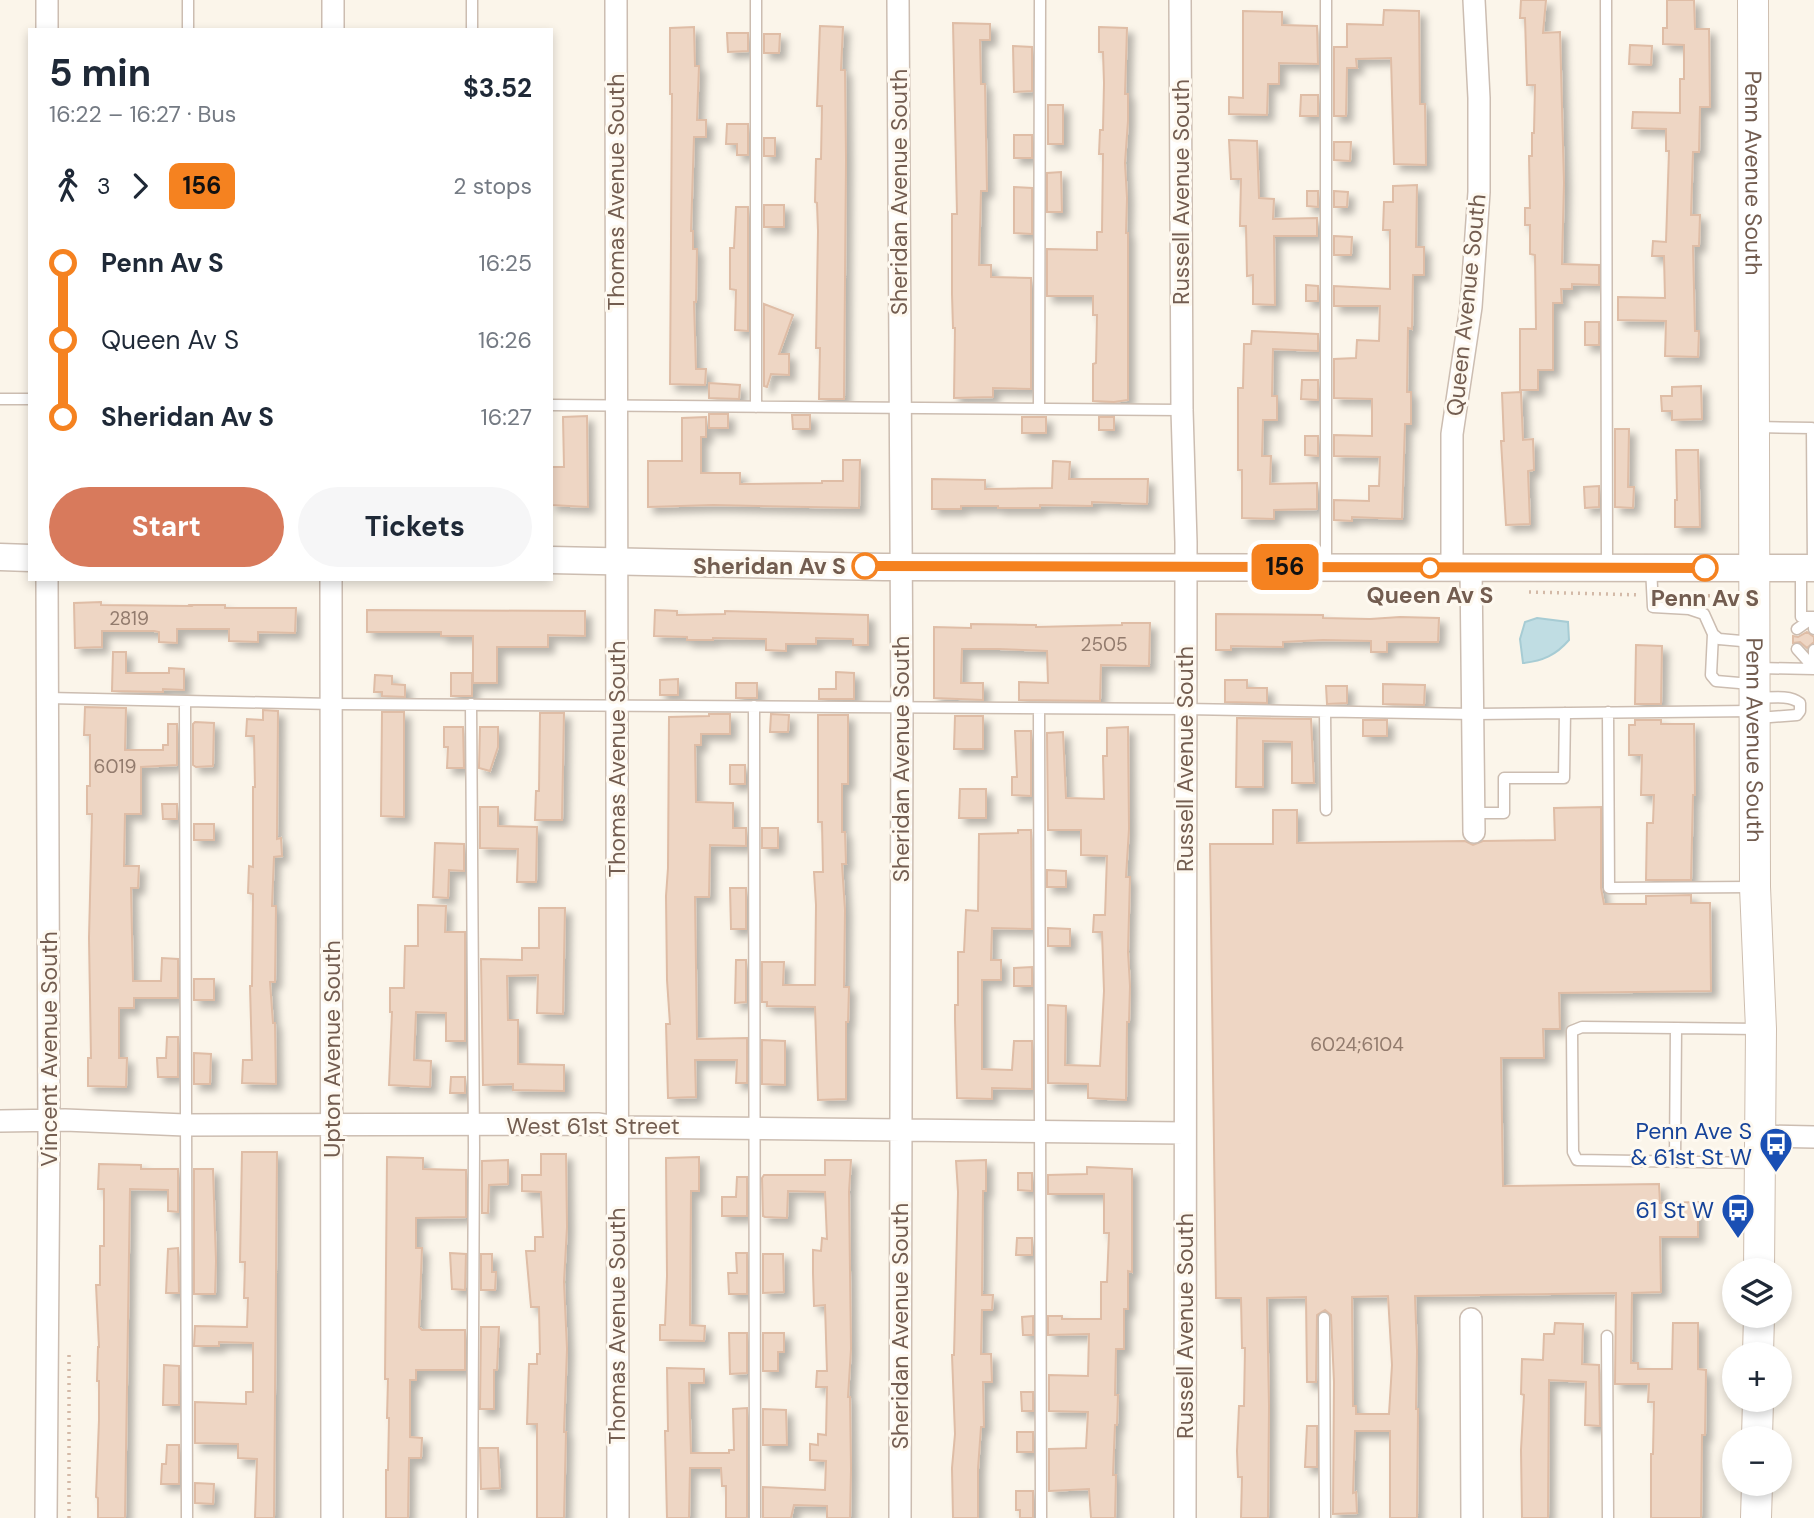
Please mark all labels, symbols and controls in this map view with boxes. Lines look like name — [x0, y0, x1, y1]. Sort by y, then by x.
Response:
text: 5 min — [49, 48, 151, 98]
street label: Sheridan Avenue South — [884, 69, 914, 315]
street label: Penn Avenue South — [1738, 70, 1769, 276]
text: $3.52 — [463, 71, 532, 105]
street label: Thomas Avenue South — [601, 73, 631, 311]
street label: Russell Avenue South — [1166, 79, 1196, 305]
text: 16:22 – 16:27 · Bus — [49, 99, 236, 129]
icon: walk — [49, 167, 87, 205]
icon: forward — [121, 167, 159, 205]
text: 156 — [183, 170, 221, 201]
text: 3 — [97, 171, 111, 201]
text: 2 stops — [453, 171, 532, 201]
street label: Queen Avenue South — [1439, 192, 1493, 418]
text: Penn Av S — [101, 246, 224, 280]
text: 16:25 — [478, 248, 532, 278]
text: Queen Av S — [101, 323, 239, 357]
text: 16:26 — [478, 325, 532, 355]
text: Sheridan Av S — [101, 400, 274, 434]
text: 16:27 — [481, 402, 532, 432]
button: Start — [49, 487, 284, 567]
button: Tickets — [298, 487, 532, 567]
line badge: 156 — [1245, 544, 1325, 590]
place label: Sheridan Av S — [693, 551, 846, 581]
text: 156 — [1266, 551, 1304, 582]
marker: Sheridan Av S — [852, 553, 878, 579]
marker: Penn Av S — [1692, 555, 1718, 581]
marker: Queen Av S — [1420, 558, 1440, 578]
place label: Queen Av S — [1367, 580, 1493, 610]
place label: Penn Av S — [1651, 583, 1759, 613]
house number: 2819 — [109, 606, 149, 631]
house number: 2505 — [1080, 632, 1128, 657]
street label: Sheridan Avenue South — [886, 636, 916, 882]
street label: Penn Avenue South — [1739, 637, 1770, 843]
street label: Thomas Avenue South — [602, 640, 632, 878]
street label: Russell Avenue South — [1170, 646, 1200, 872]
house number: 6019 — [94, 754, 136, 779]
street label: Vincent Avenue South — [34, 931, 64, 1167]
street label: Upton Avenue South — [317, 940, 347, 1158]
house number: 6024;6104 — [1310, 1032, 1404, 1057]
street label: West 61st Street — [506, 1111, 680, 1141]
place label: Penn Ave S & 61st St W — [1630, 1116, 1752, 1172]
bus stop icon: Penn Ave S & 61st St W — [1757, 1125, 1795, 1174]
bus stop icon: 61 St W — [1719, 1191, 1757, 1240]
place label: 61 St W — [1636, 1195, 1714, 1225]
street label: Sheridan Avenue South — [885, 1203, 915, 1449]
street label: Thomas Avenue South — [602, 1207, 632, 1445]
street label: Russell Avenue South — [1170, 1213, 1200, 1439]
map controls — [1722, 1258, 1792, 1496]
button: layers — [1722, 1258, 1792, 1328]
button: + — [1722, 1342, 1792, 1412]
button: − — [1722, 1426, 1792, 1496]

